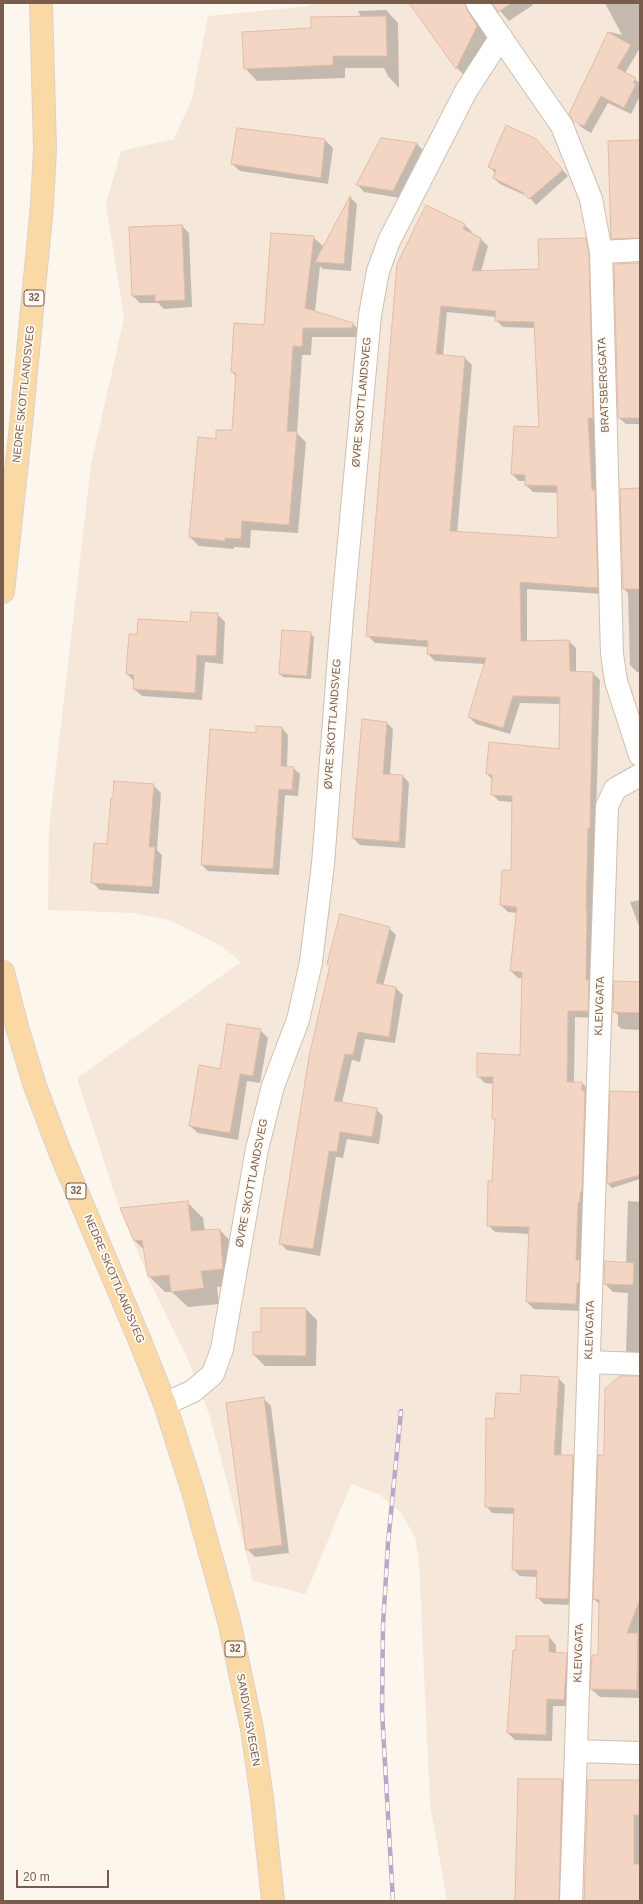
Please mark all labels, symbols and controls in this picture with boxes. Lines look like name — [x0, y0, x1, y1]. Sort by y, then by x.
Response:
road number: 32 — [24, 290, 44, 306]
street label: NEDRE SKOTTLANDSVEG — [10, 325, 38, 463]
street label: ØVRE SKOTTLANDSVEG — [350, 336, 374, 468]
street label: BRATSBERGGATA — [596, 337, 612, 433]
street label: ØVRE SKOTTLANDSVEG — [322, 658, 344, 790]
street label: KLEIVGATA — [592, 976, 608, 1036]
street label: ØVRE SKOTTLANDSVEG — [233, 1118, 271, 1248]
road number: 32 — [66, 1183, 86, 1199]
street label: NEDRE SKOTTLANDSVEG — [81, 1213, 147, 1345]
street label: KLEIVGATA — [582, 1300, 598, 1360]
street label: KLEIVGATA — [571, 1623, 587, 1683]
road number: 32 — [225, 1641, 245, 1657]
street label: SANDVIKSVEGEN — [233, 1672, 263, 1768]
scale bar — [18, 1862, 111, 1888]
text: 20 m — [23, 1870, 50, 1884]

